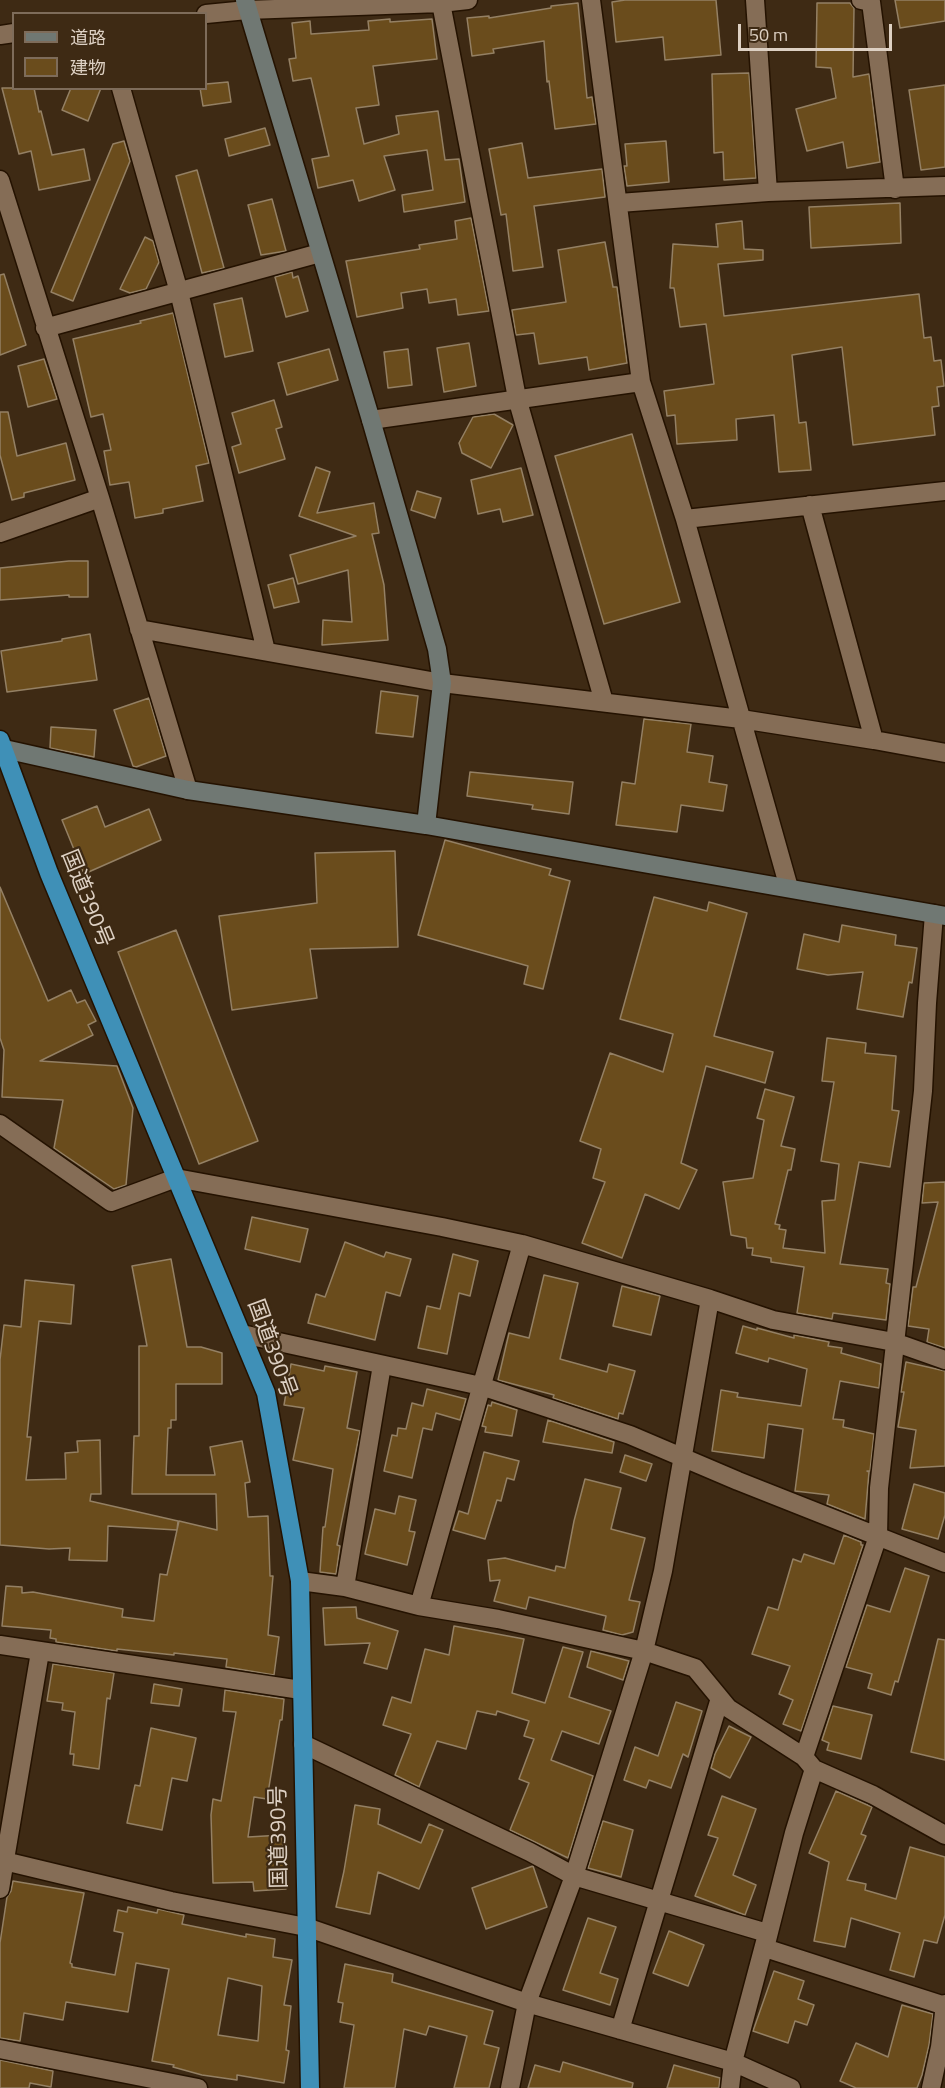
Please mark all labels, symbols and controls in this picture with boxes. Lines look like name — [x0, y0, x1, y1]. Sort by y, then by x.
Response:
legend — [12, 12, 207, 90]
scale bar — [741, 12, 896, 50]
text: 50 m — [749, 21, 788, 48]
text: 道路 — [70, 24, 106, 51]
text: 建物 — [70, 54, 106, 81]
street label: 国道390号 — [54, 846, 118, 952]
street label: 国道390号 — [241, 1296, 301, 1402]
street label: 国道390号 — [266, 1785, 294, 1889]

